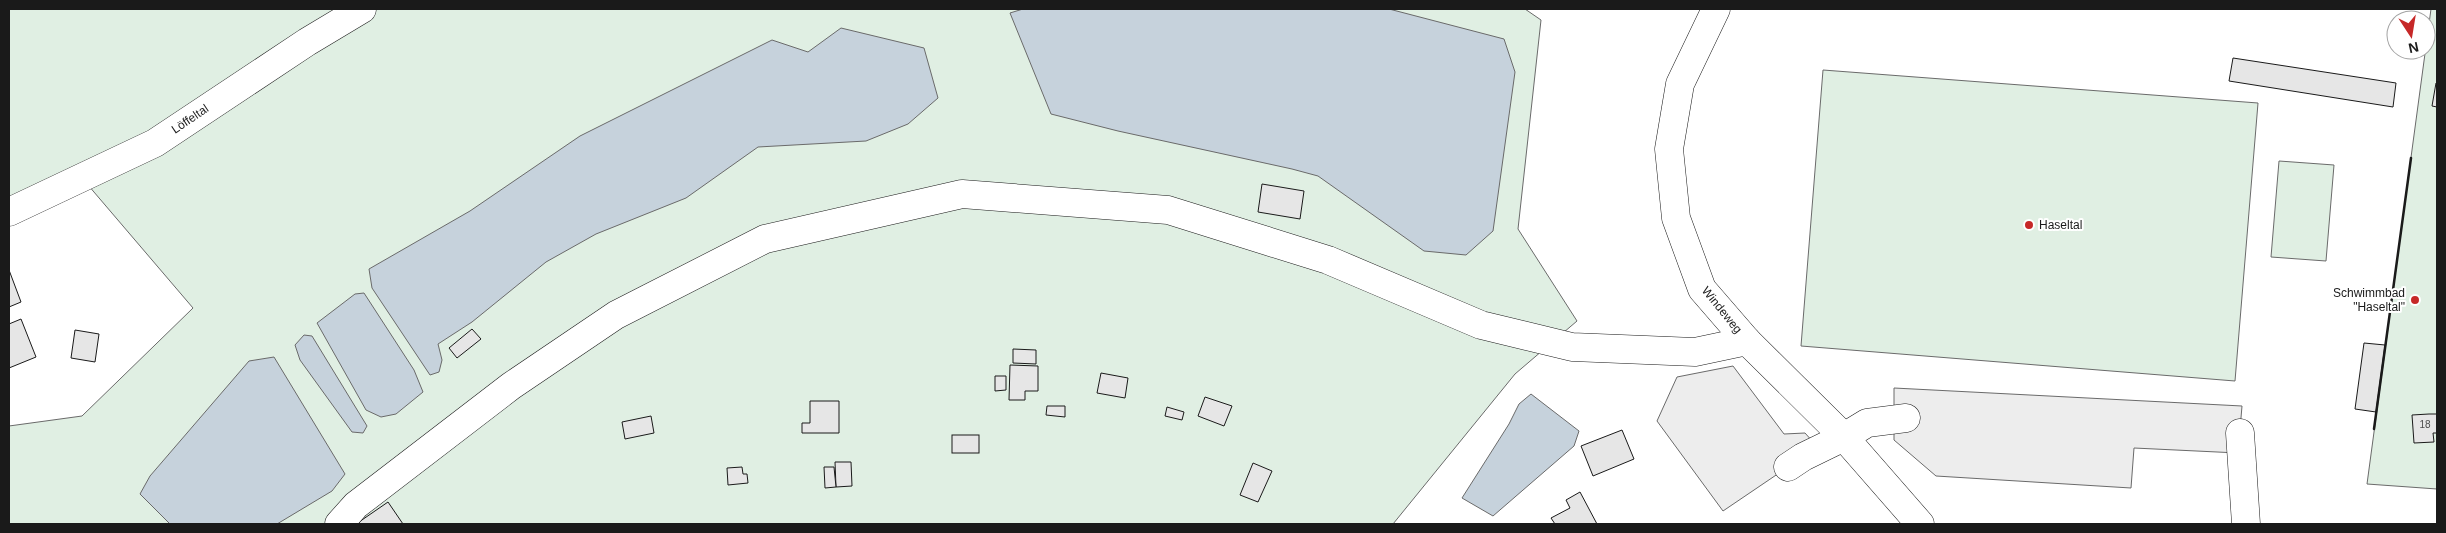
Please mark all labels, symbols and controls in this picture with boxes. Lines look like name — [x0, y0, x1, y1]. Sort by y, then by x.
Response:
north arrow — [2386, 10, 2436, 60]
text: N — [2407, 39, 2420, 57]
street label: Löffeltal — [169, 102, 211, 136]
place label: Haseltal — [2039, 218, 2082, 232]
marker: Haseltal — [2023, 219, 2035, 231]
street label: Windeweg — [1699, 284, 1745, 336]
place label: Schwimmbad "Haseltal" — [2333, 286, 2405, 314]
marker: Schwimmbad "Haseltal" — [2409, 294, 2421, 306]
house number: 18 — [2419, 419, 2431, 430]

